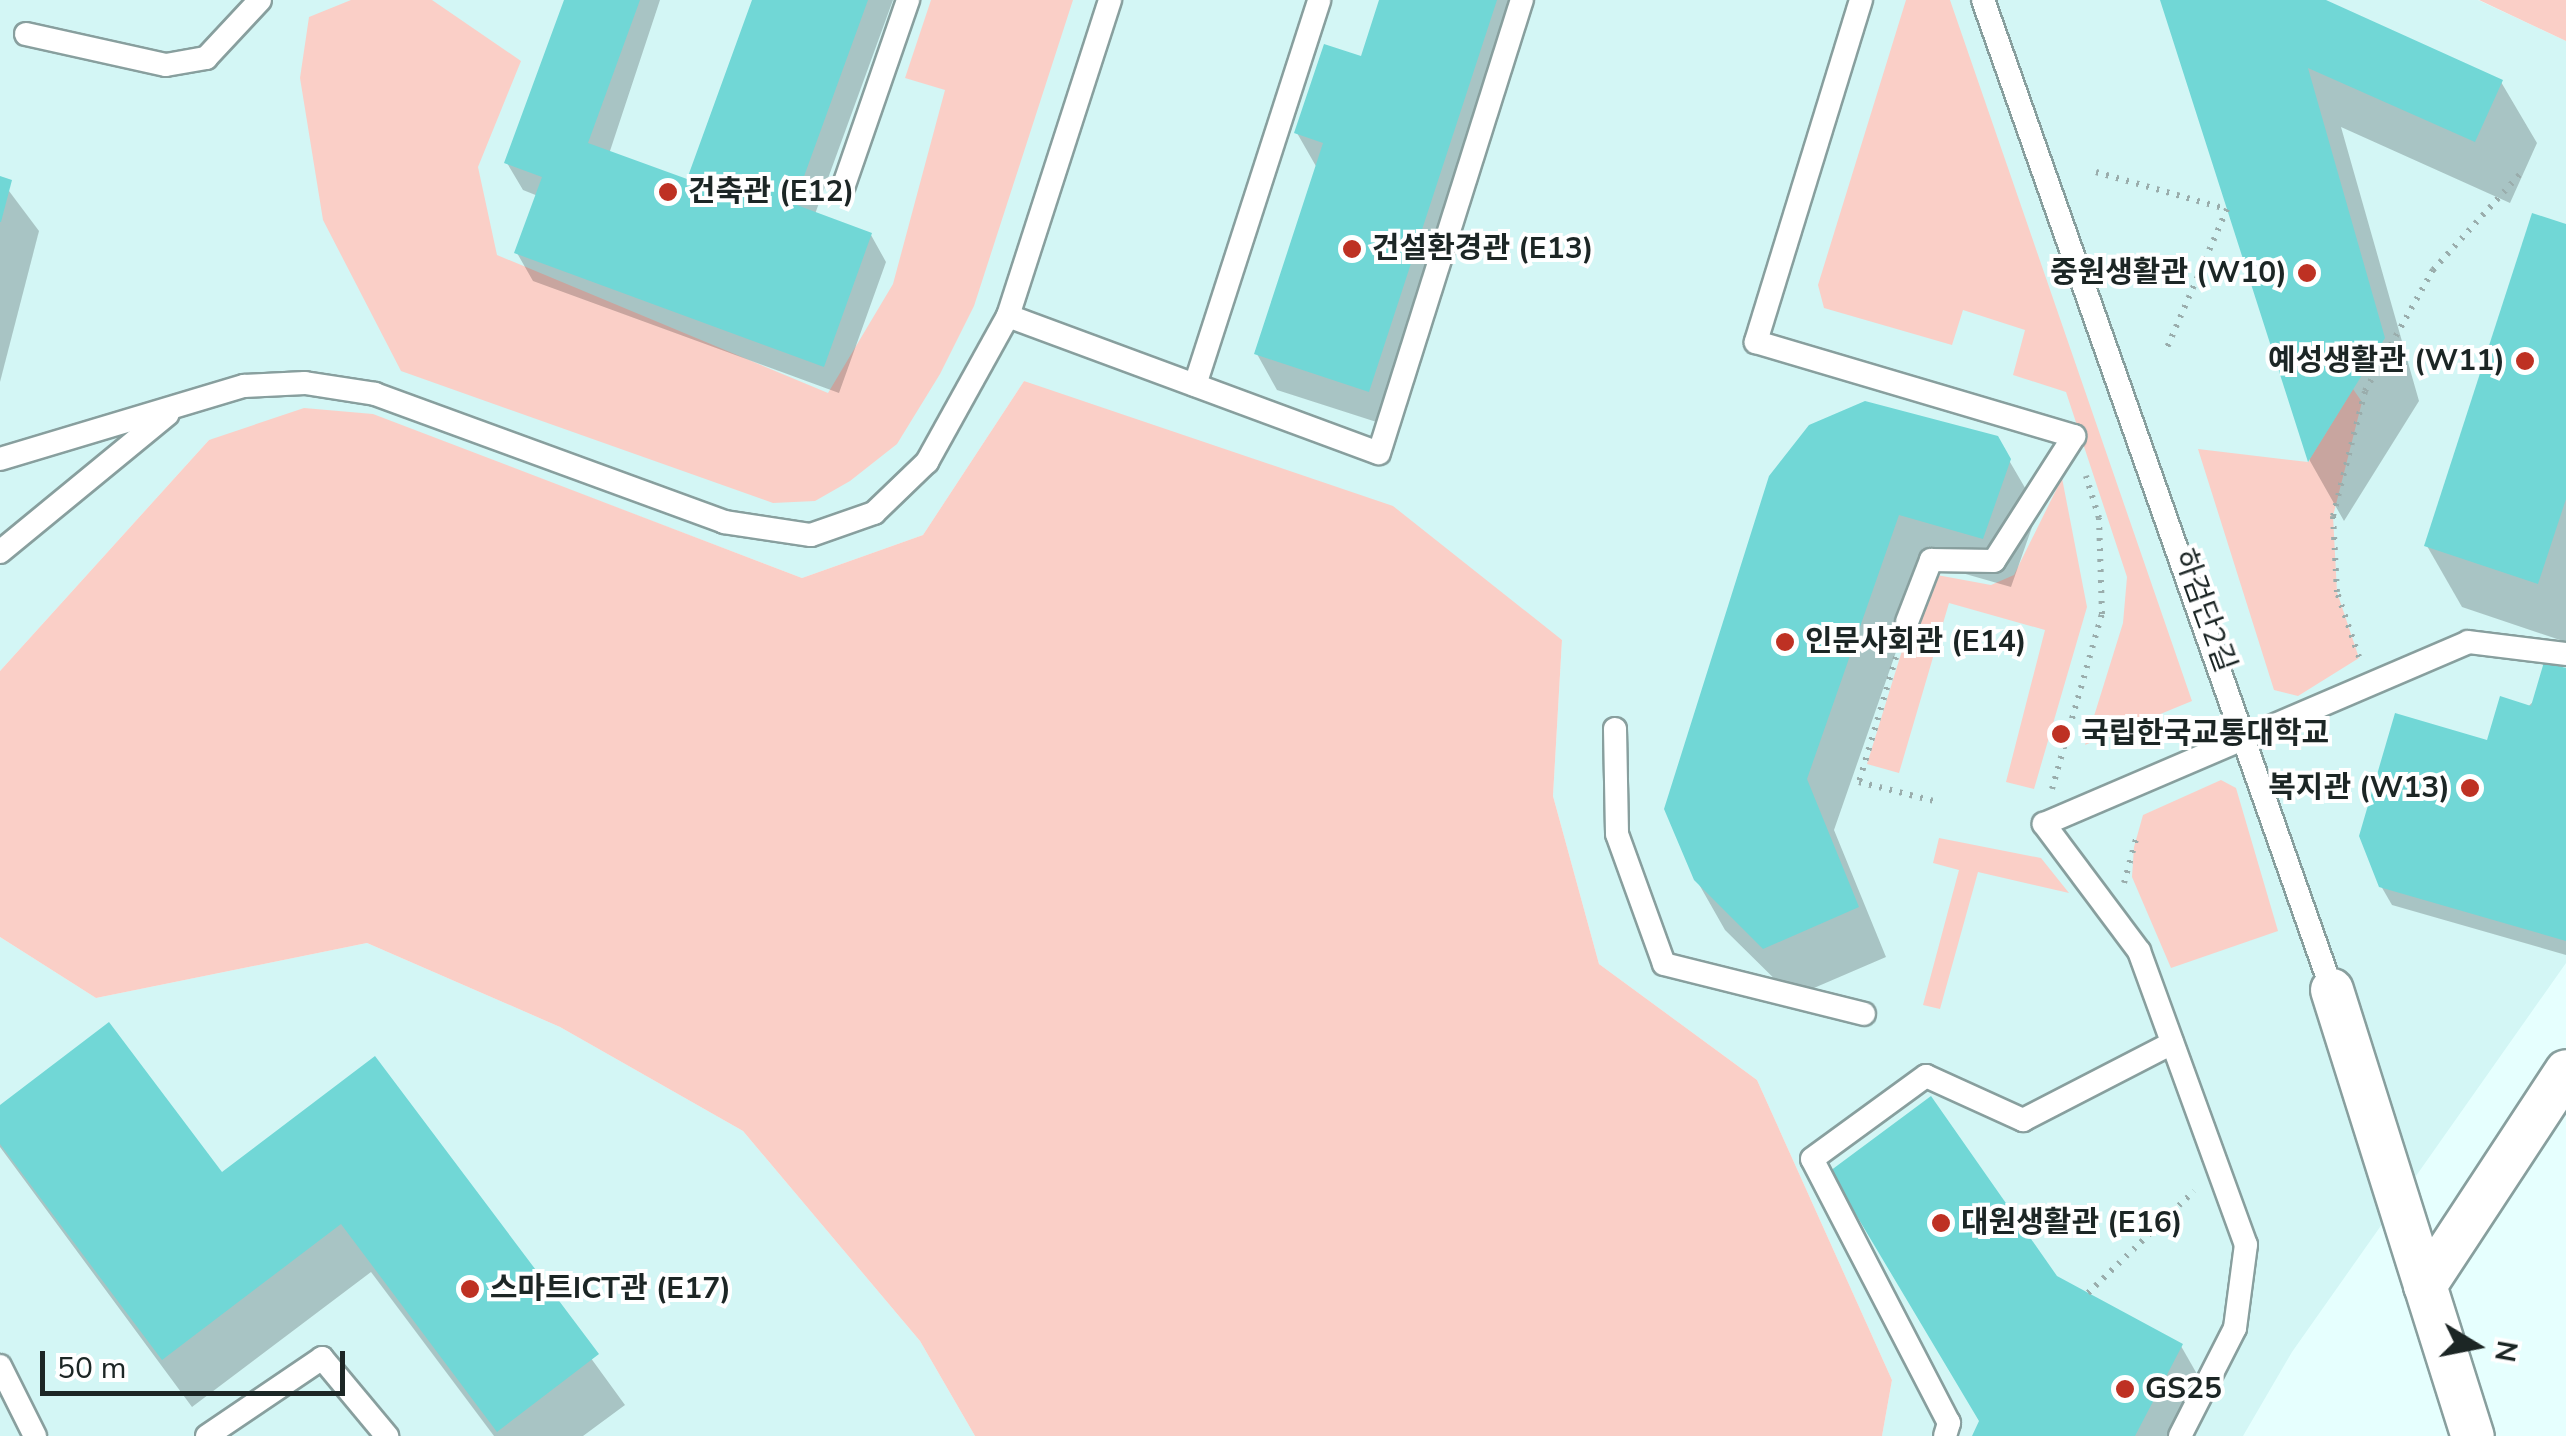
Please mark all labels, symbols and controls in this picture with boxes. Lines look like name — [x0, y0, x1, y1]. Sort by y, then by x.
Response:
place label: 건축관 (E12) — [688, 174, 854, 210]
marker: 건축관 (E12) — [657, 181, 679, 203]
place label: 건설환경관 (E13) — [1372, 231, 1593, 267]
marker: 건설환경관 (E13) — [1341, 238, 1363, 260]
place label: 중원생활관 (W10) — [2049, 255, 2287, 291]
marker: 중원생활관 (W10) — [2296, 262, 2318, 284]
place label: 예성생활관 (W11) — [2267, 343, 2505, 379]
marker: 예성생활관 (W11) — [2514, 350, 2536, 372]
street label: 하검단2길 — [2165, 545, 2243, 677]
place label: 인문사회관 (E14) — [1805, 624, 2026, 660]
marker: 인문사회관 (E14) — [1774, 631, 1796, 653]
place label: 국립한국교통대학교 — [2081, 716, 2329, 752]
marker: 국립한국교통대학교 — [2050, 723, 2072, 745]
place label: 복지관 (W13) — [2267, 770, 2450, 806]
marker: 복지관 (W13) — [2459, 777, 2481, 799]
place label: 대원생활관 (E16) — [1961, 1205, 2182, 1241]
marker: 대원생활관 (E16) — [1930, 1212, 1952, 1234]
place label: 스마트ICT관 (E17) — [490, 1271, 731, 1307]
marker: 스마트ICT관 (E17) — [459, 1278, 481, 1300]
north arrow — [2426, 1296, 2526, 1396]
scale bar — [45, 1331, 350, 1393]
text: N — [2485, 1338, 2526, 1365]
text: 50 m — [57, 1348, 126, 1389]
place label: GS25 — [2145, 1371, 2222, 1407]
marker: GS25 — [2114, 1378, 2136, 1400]

